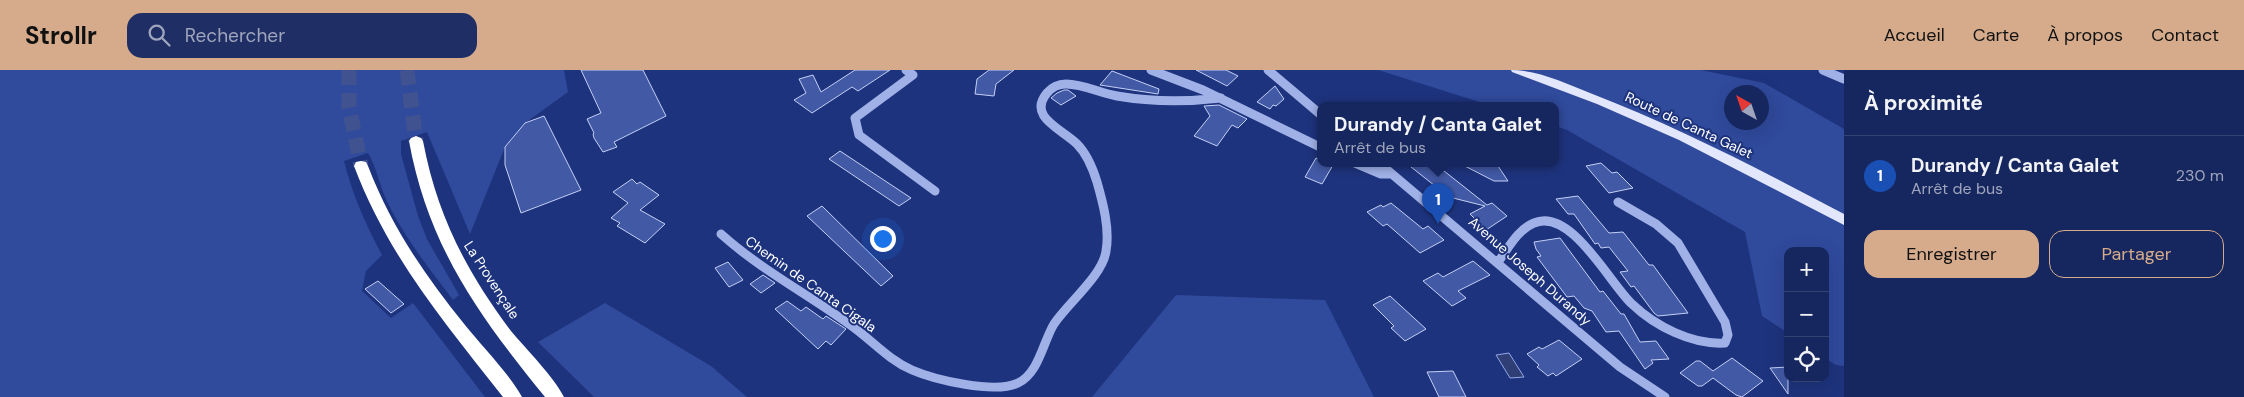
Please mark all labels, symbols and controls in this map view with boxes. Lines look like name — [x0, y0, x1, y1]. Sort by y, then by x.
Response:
search box — [127, 13, 477, 58]
text: Strollr — [25, 20, 97, 51]
icon: search — [145, 21, 173, 49]
text: Rechercher — [185, 23, 285, 48]
text: Accueil — [1884, 23, 1945, 47]
text: Carte — [1973, 23, 2019, 47]
text: À propos — [2047, 23, 2123, 47]
text: Contact — [2151, 23, 2219, 47]
north arrow — [1724, 85, 1769, 130]
street label: Route de Canta Galet — [1622, 88, 1756, 162]
text: À proximité — [1864, 89, 1983, 117]
popup — [1317, 102, 1559, 167]
text: Durandy / Canta Galet — [1334, 112, 1542, 137]
text: Arrêt de bus — [1334, 137, 1426, 158]
text: Durandy / Canta Galet — [1911, 153, 2119, 178]
text: 1 — [1877, 165, 1883, 186]
text: 230 m — [2176, 165, 2224, 186]
text: Arrêt de bus — [1911, 178, 2003, 199]
pin: 1 — [1422, 183, 1454, 224]
street label: Avenue Joseph Durandy — [1465, 213, 1595, 329]
your location — [870, 226, 896, 252]
button: Enregistrer — [1864, 230, 2039, 278]
button: Partager — [2049, 230, 2224, 278]
street label: Chemin de Canta Cigala — [742, 232, 880, 336]
street label: La Provençale — [460, 238, 524, 322]
map controls — [1784, 247, 1829, 382]
button: + — [1784, 247, 1829, 292]
button: − — [1784, 292, 1829, 337]
button: locate — [1784, 337, 1829, 382]

